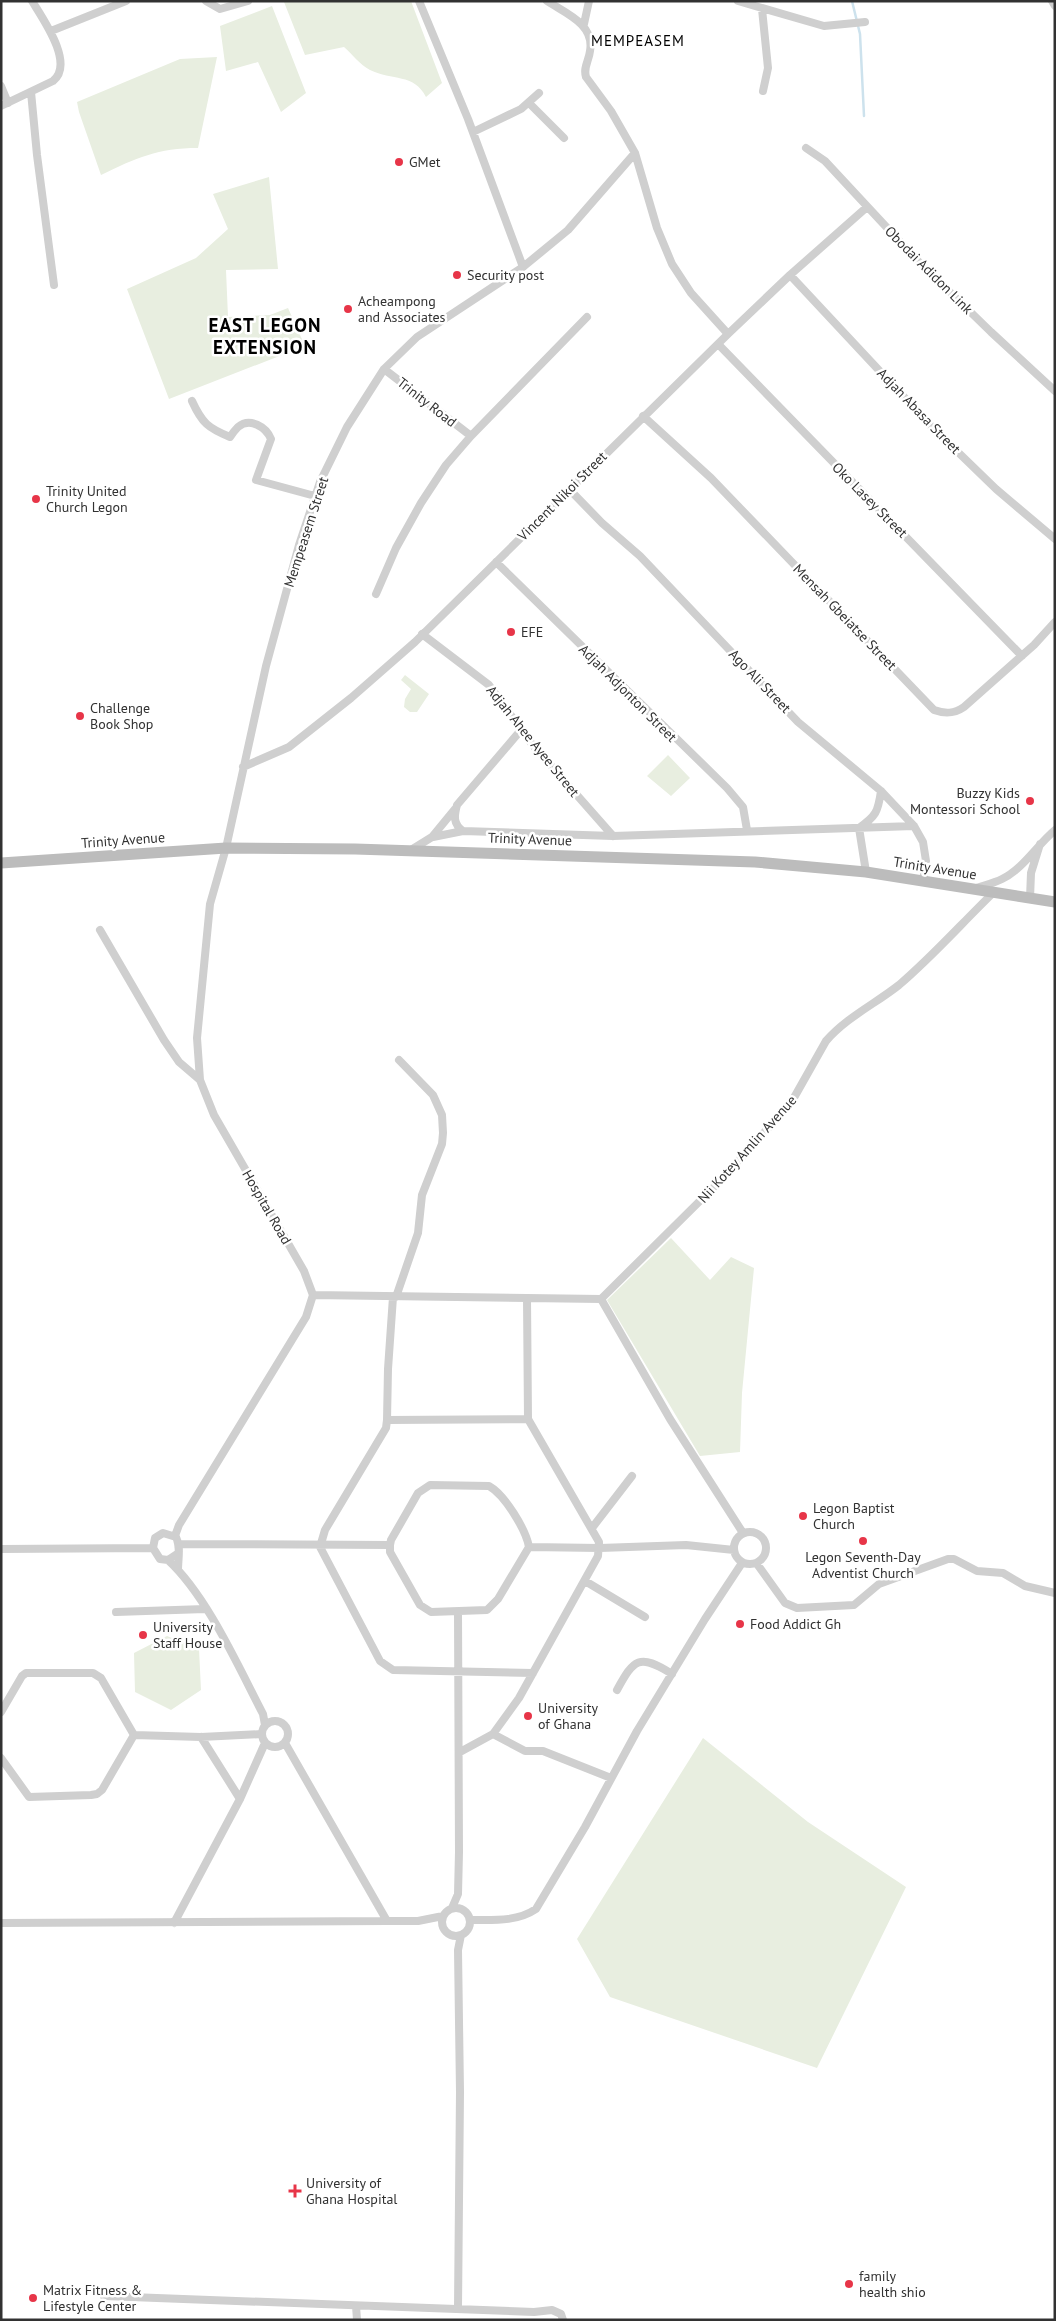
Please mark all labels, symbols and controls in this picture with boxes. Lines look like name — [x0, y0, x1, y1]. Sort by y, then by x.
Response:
district label: MEMPEASEM — [591, 31, 685, 50]
place label: GMet — [409, 153, 441, 171]
marker: GMet — [393, 156, 405, 168]
street label: Obodai Adidon Link — [881, 222, 977, 318]
place label: Security post — [467, 266, 544, 284]
marker: Security post — [451, 269, 463, 281]
place label: Acheampong and Associates — [358, 292, 446, 326]
marker: Acheampong and Associates — [342, 303, 354, 315]
district label: EAST LEGON EXTENSION — [209, 313, 321, 359]
street label: Adjah Abasa Street — [873, 364, 965, 458]
street label: Trinity Road — [394, 373, 460, 431]
street label: Vincent Nikoi Street — [513, 447, 611, 545]
street label: Oko Lasey Street — [828, 458, 912, 542]
street label: Mempeasem Street — [280, 474, 332, 589]
place label: Trinity United Church Legon — [46, 482, 128, 516]
marker: Trinity United Church Legon — [30, 493, 42, 505]
street label: Mensah Gbeiatse Street — [789, 560, 901, 674]
place label: EFE — [521, 623, 543, 641]
marker: EFE — [505, 626, 517, 638]
street label: Adjah Adjonton Street — [575, 640, 681, 746]
street label: Ago Ali Street — [725, 645, 795, 717]
street label: Adjah Ahee Ayee Street — [483, 682, 584, 801]
place label: Challenge Book Shop — [90, 699, 153, 733]
marker: Challenge Book Shop — [74, 710, 86, 722]
place label: Buzzy Kids Montessori School — [910, 784, 1020, 818]
marker: Buzzy Kids Montessori School — [1024, 795, 1036, 807]
street label: Trinity Avenue — [80, 828, 166, 852]
street label: Trinity Avenue — [488, 829, 572, 849]
street label: Trinity Avenue — [892, 853, 978, 883]
street label: Nii Kotey Amlin Avenue — [694, 1091, 800, 1207]
street label: Hospital Road — [238, 1166, 296, 1248]
place label: Legon Baptist Church — [813, 1499, 895, 1533]
marker: Legon Baptist Church — [797, 1510, 809, 1522]
marker: Legon Seventh-Day Adventist Church — [857, 1535, 869, 1547]
place label: Legon Seventh-Day Adventist Church — [805, 1548, 921, 1582]
place label: Food Addict Gh — [750, 1615, 841, 1633]
place label: University Staff House — [153, 1618, 222, 1652]
marker: Food Addict Gh — [734, 1618, 746, 1630]
marker: University Staff House — [137, 1629, 149, 1641]
place label: University of Ghana — [538, 1699, 598, 1733]
marker: University of Ghana — [522, 1710, 534, 1722]
place label: University of Ghana Hospital — [306, 2174, 397, 2208]
marker: University of Ghana Hospital — [288, 2184, 302, 2198]
place label: family health shio — [859, 2267, 926, 2301]
marker: family health shio — [843, 2278, 855, 2290]
place label: Matrix Fitness & Lifestyle Center — [43, 2281, 142, 2315]
marker: Matrix Fitness & Lifestyle Center — [27, 2292, 39, 2304]

